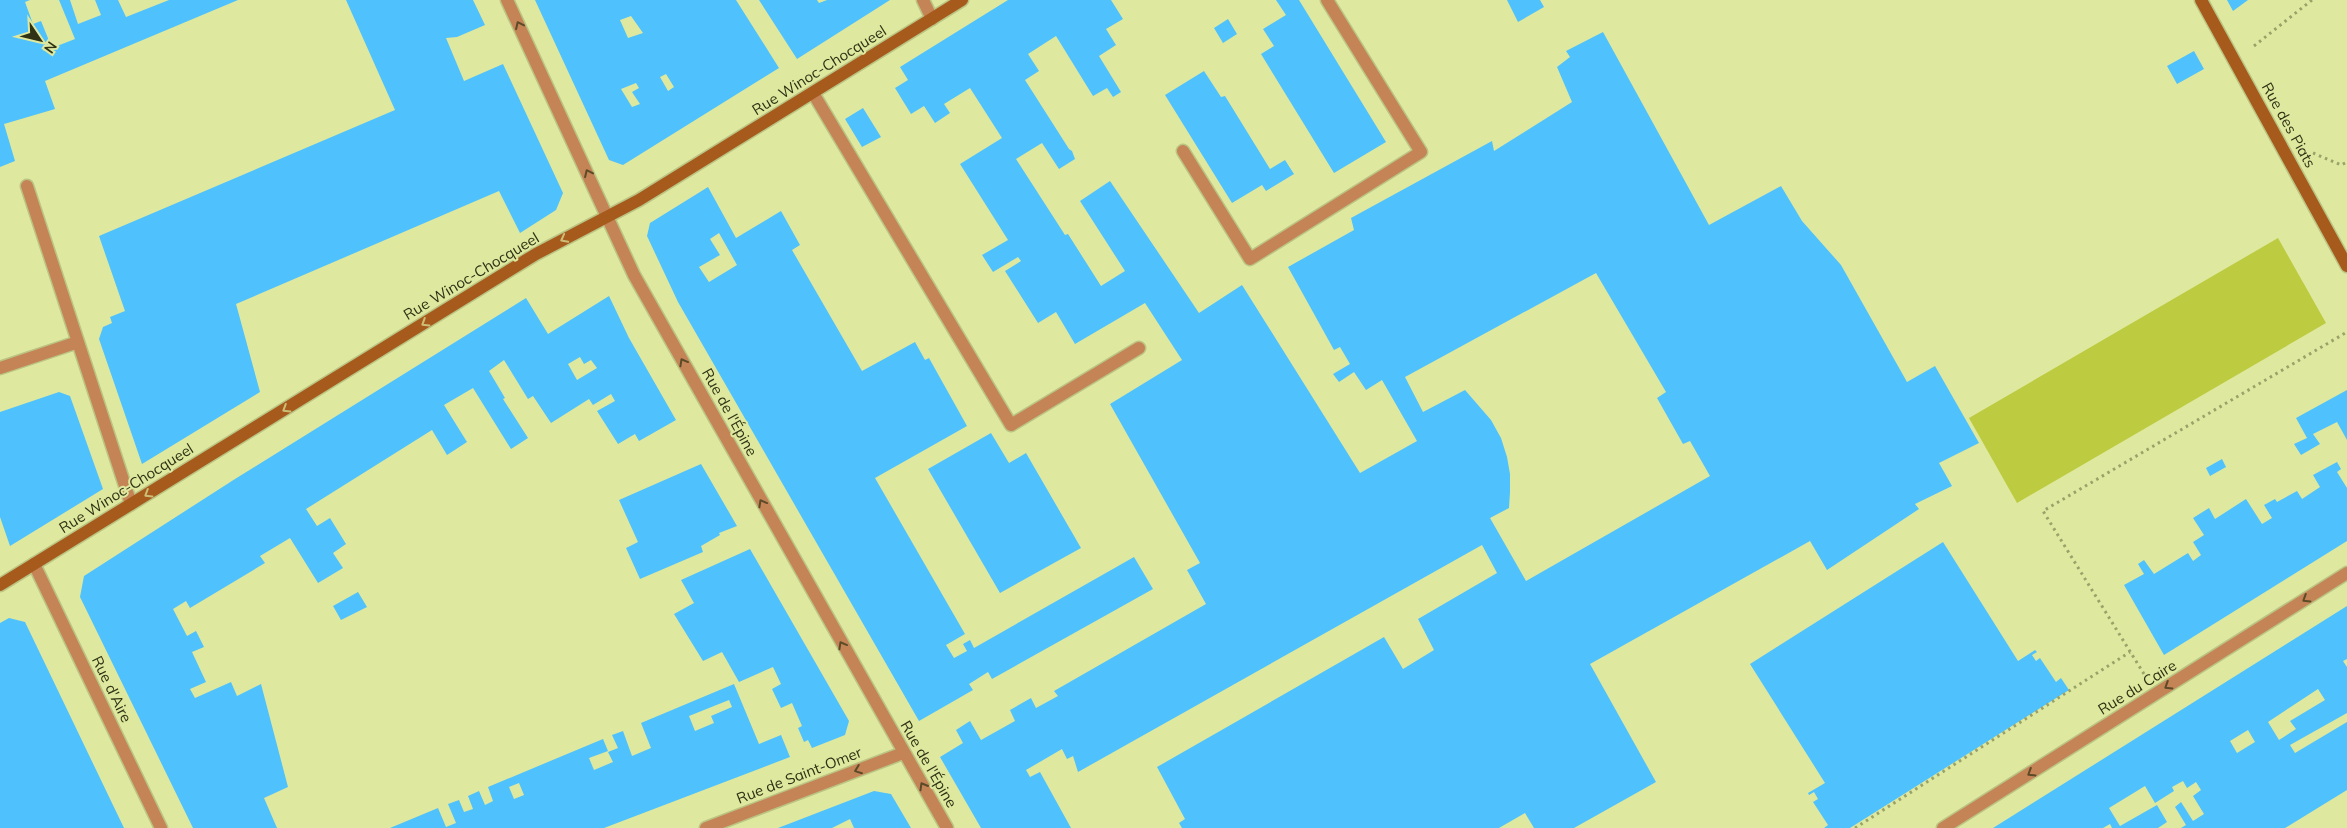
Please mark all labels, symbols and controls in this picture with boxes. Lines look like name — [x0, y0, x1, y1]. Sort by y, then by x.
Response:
north arrow — [15, 15, 65, 65]
one-way arrow — [515, 21, 525, 30]
street label: Rue Winoc-Chocqueel — [748, 21, 890, 119]
text: N — [40, 38, 61, 57]
street label: Rue des Piats — [2258, 79, 2320, 171]
one-way arrow — [584, 169, 594, 178]
street label: Rue Winoc-Chocqueel — [400, 228, 542, 324]
one-way arrow — [560, 233, 569, 243]
one-way arrow — [421, 317, 430, 326]
one-way arrow — [679, 358, 689, 367]
street label: Rue de l'Épine — [698, 365, 762, 459]
one-way arrow — [283, 402, 292, 412]
street label: Rue Winoc-Chocqueel — [55, 439, 197, 537]
one-way arrow — [145, 487, 154, 497]
one-way arrow — [759, 499, 769, 508]
one-way arrow — [2302, 593, 2311, 603]
one-way arrow — [839, 641, 849, 650]
street label: Rue d'Aire — [88, 653, 136, 725]
street label: Rue du Caire — [2094, 655, 2180, 719]
one-way arrow — [2165, 680, 2174, 689]
street label: Rue de l'Épine — [896, 717, 962, 811]
street label: Rue de Saint-Omer — [734, 742, 865, 808]
one-way arrow — [854, 764, 863, 774]
one-way arrow — [2027, 766, 2036, 776]
one-way arrow — [919, 782, 929, 791]

